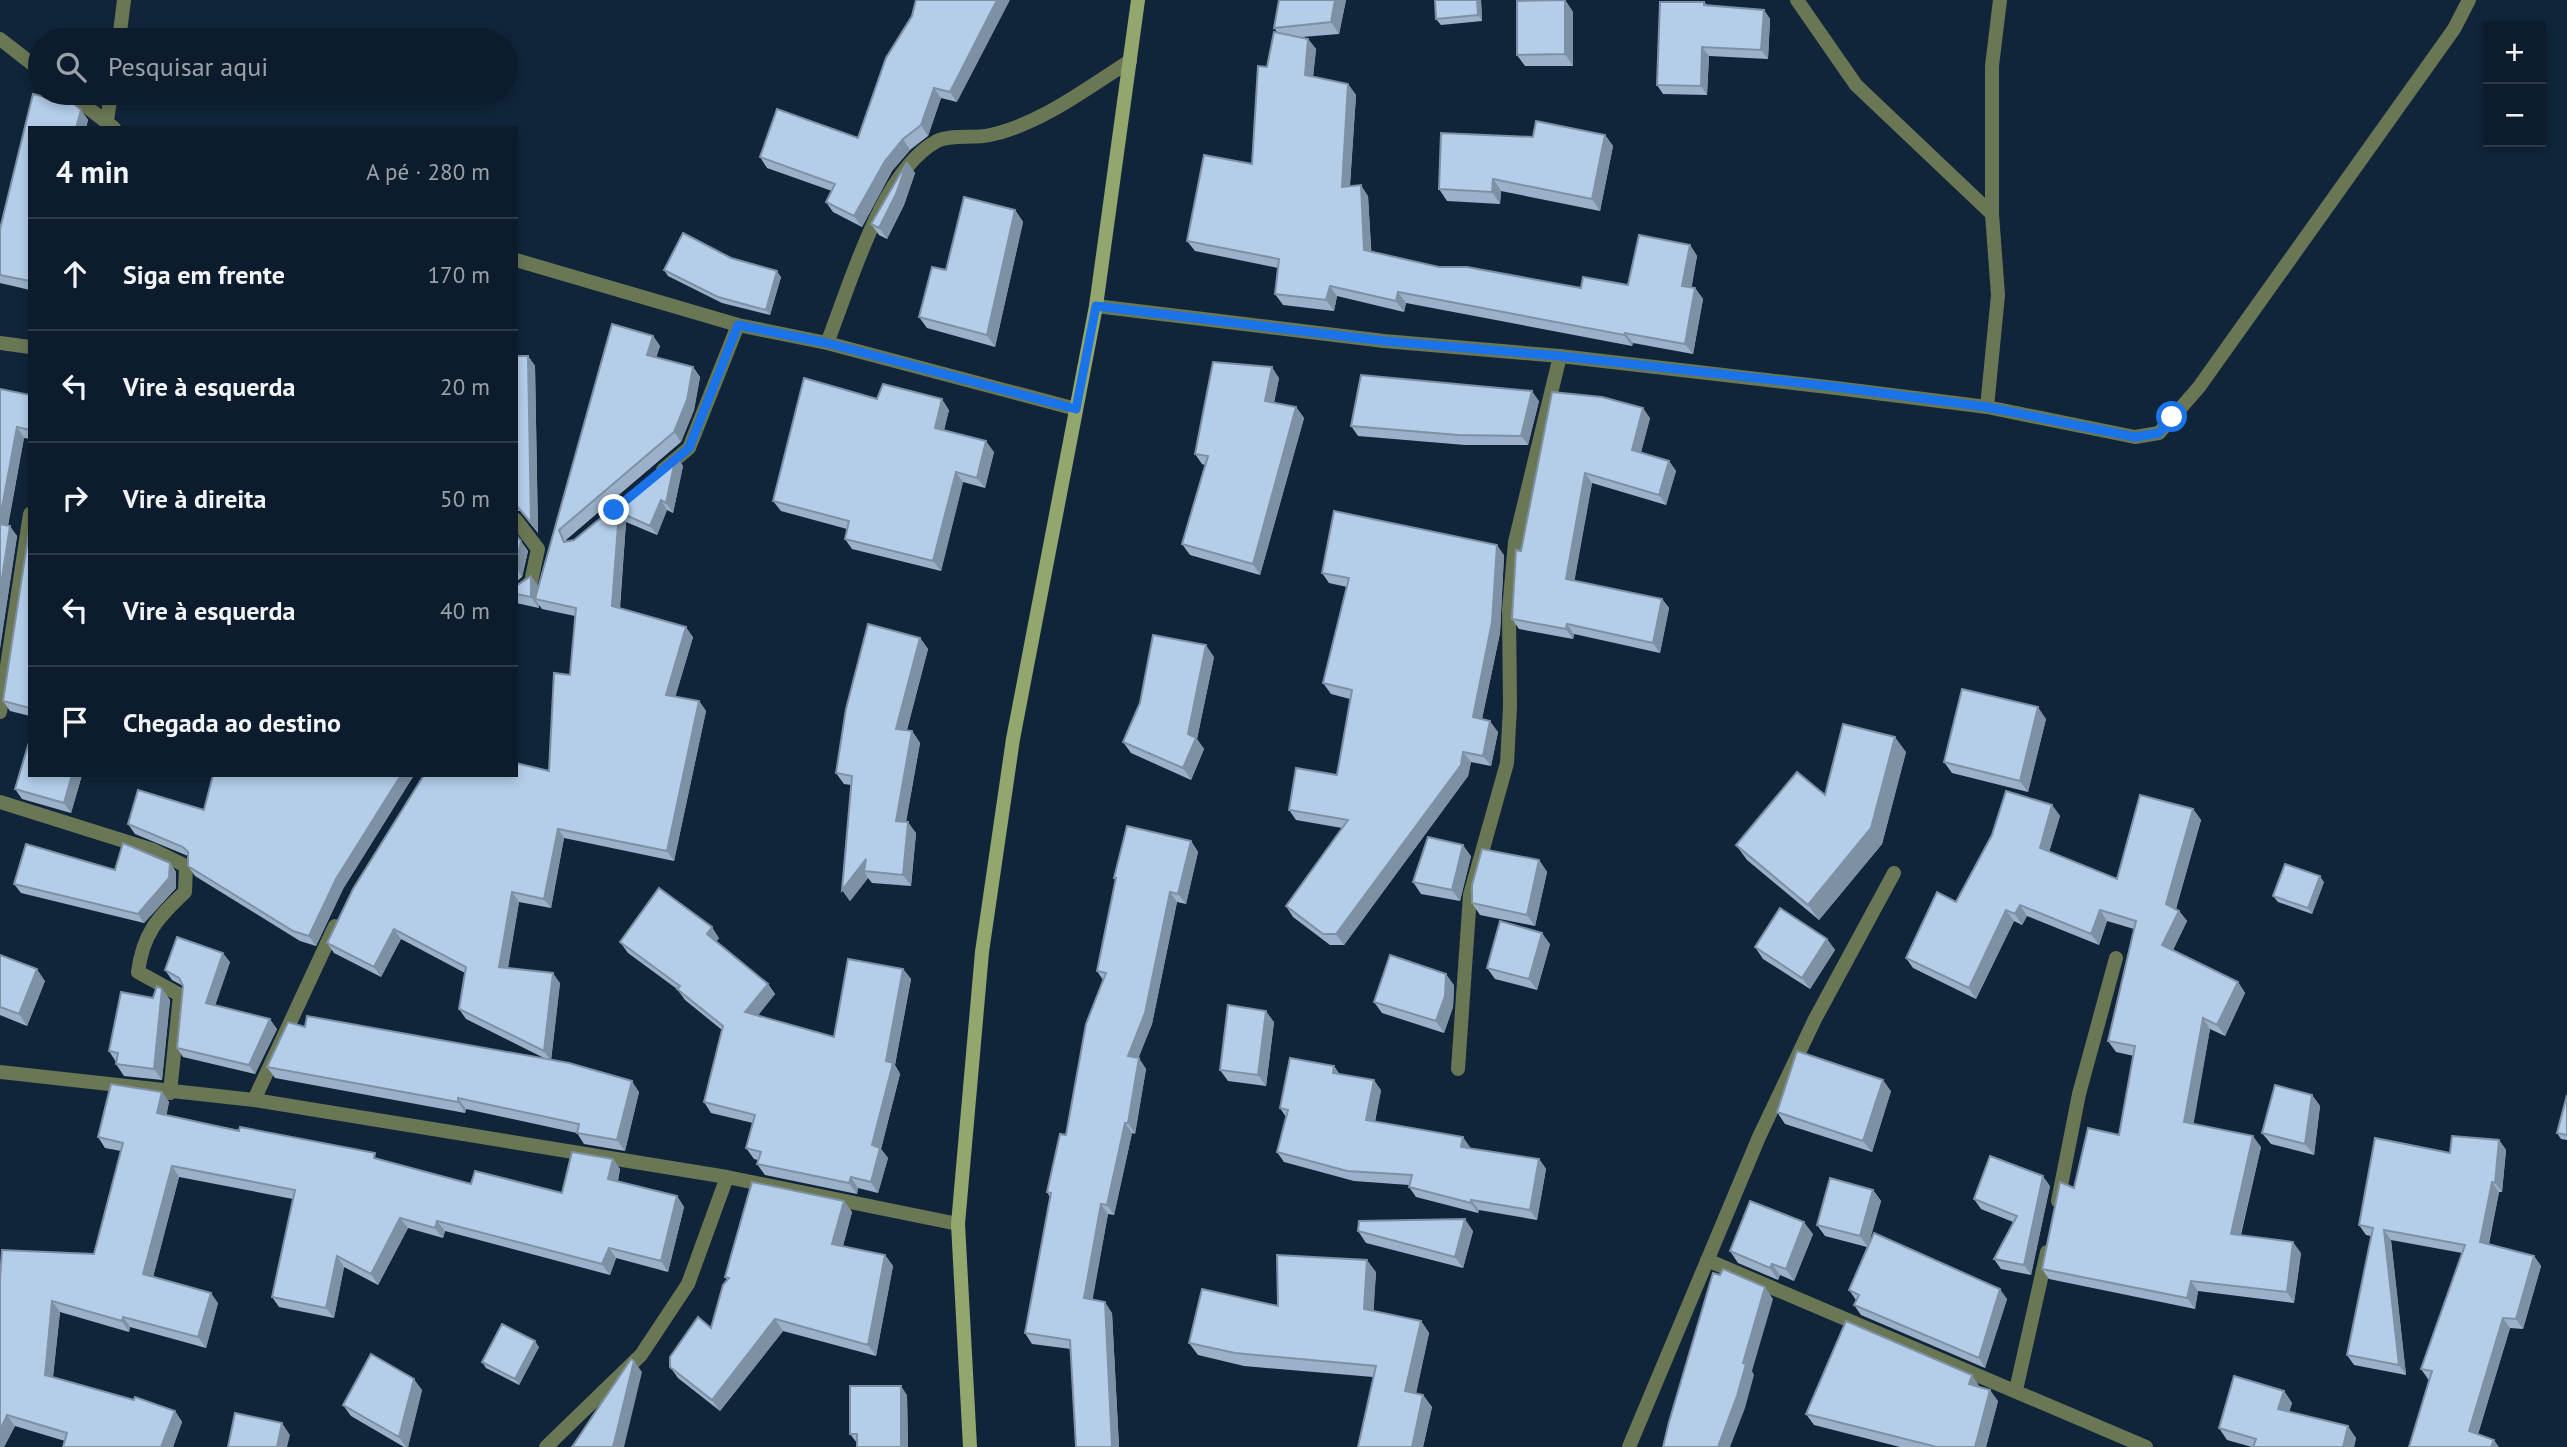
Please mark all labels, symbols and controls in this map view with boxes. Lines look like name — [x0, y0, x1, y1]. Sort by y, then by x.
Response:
map controls — [2483, 21, 2546, 147]
button: + — [2483, 21, 2546, 84]
search box — [28, 28, 518, 105]
icon: search — [52, 48, 90, 86]
text: Pesquisar aqui — [108, 50, 268, 83]
button: − — [2483, 84, 2546, 147]
text: 4 min — [56, 152, 129, 191]
text: A pé · 280 m — [366, 157, 490, 186]
icon: ahead — [56, 255, 94, 293]
text: Siga em frente — [123, 258, 285, 291]
text: 170 m — [428, 260, 490, 289]
icon: left — [56, 367, 94, 405]
text: Vire à esquerda — [123, 370, 295, 403]
text: 20 m — [440, 372, 490, 401]
route start — [2156, 401, 2187, 432]
icon: right — [56, 479, 94, 517]
text: Vire à direita — [123, 482, 266, 515]
text: 50 m — [440, 484, 490, 513]
route end — [598, 494, 629, 525]
icon: left — [56, 591, 94, 629]
text: Vire à esquerda — [123, 594, 295, 627]
text: 40 m — [440, 596, 490, 625]
icon: arrive — [56, 703, 94, 741]
text: Chegada ao destino — [123, 706, 341, 739]

